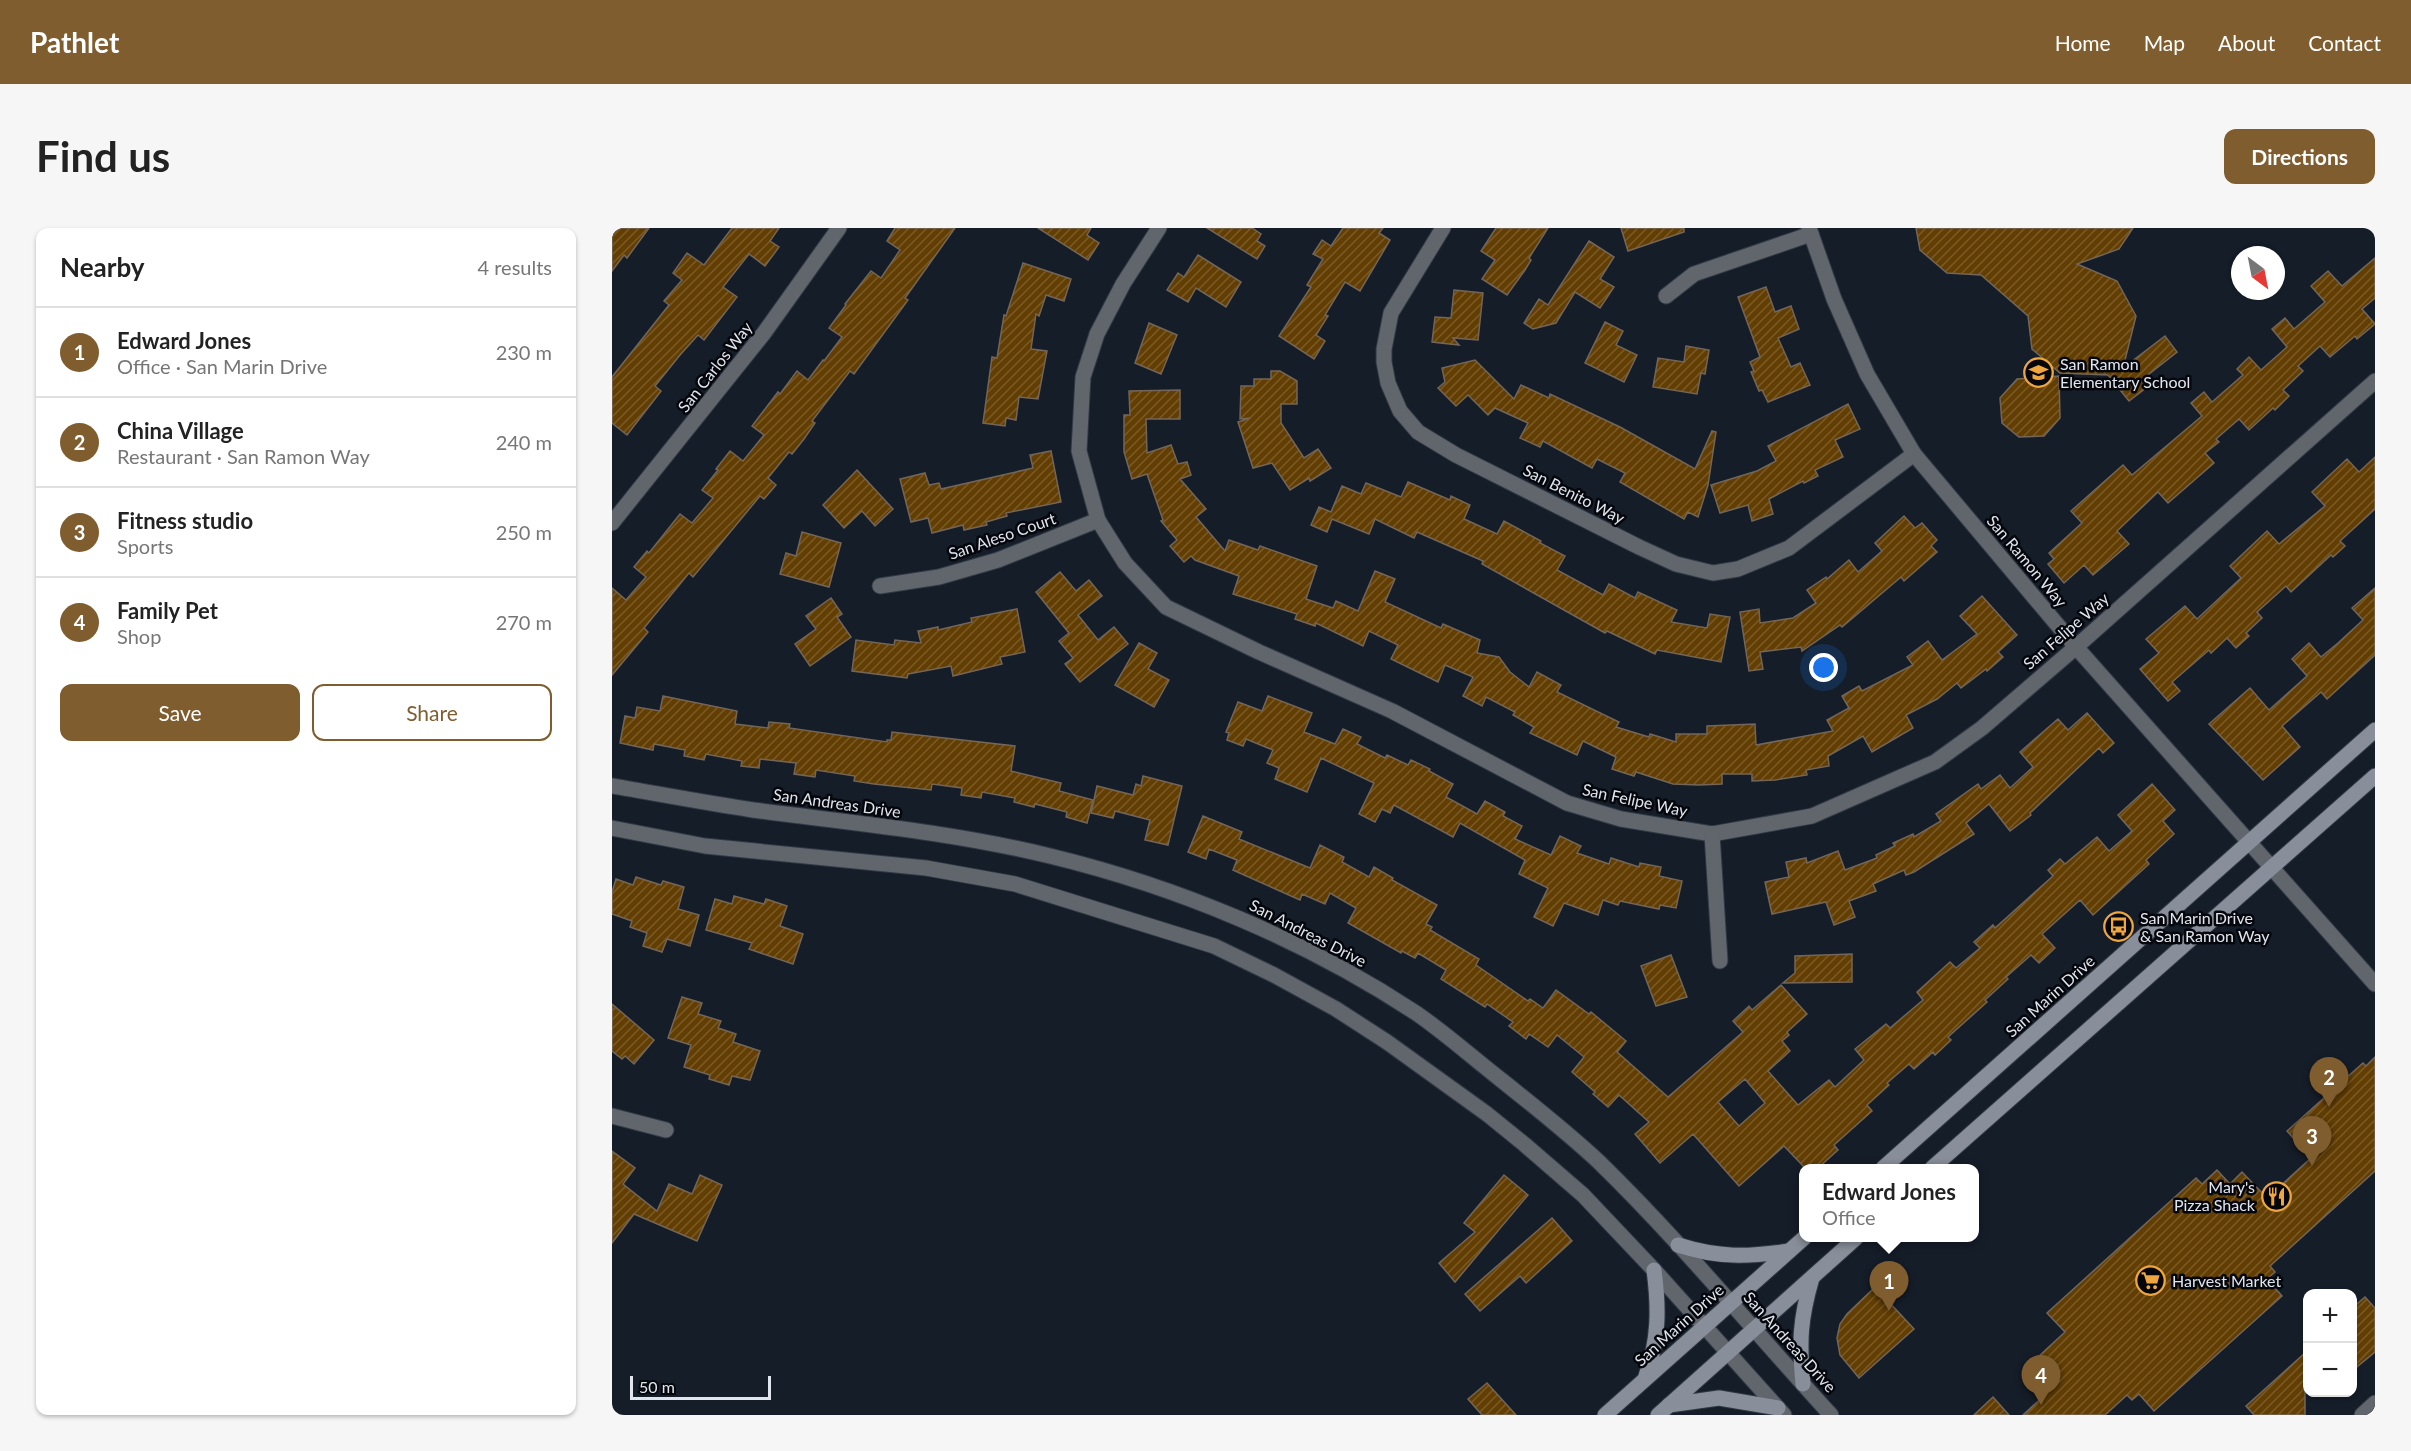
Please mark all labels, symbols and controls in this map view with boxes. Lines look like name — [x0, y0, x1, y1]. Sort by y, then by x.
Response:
text: Pathlet — [30, 25, 119, 59]
text: Home — [2055, 30, 2111, 55]
text: Map — [2144, 30, 2185, 55]
text: About — [2218, 30, 2275, 55]
text: Contact — [2308, 30, 2381, 55]
button: Directions — [2224, 129, 2375, 184]
text: Find us — [36, 131, 170, 181]
north arrow — [2231, 246, 2285, 300]
text: Nearby — [60, 251, 145, 283]
text: 4 results — [477, 255, 552, 279]
street label: San Carlos Way — [673, 317, 756, 416]
text: Edward Jones — [117, 327, 251, 354]
text: 1 — [74, 340, 85, 364]
text: 230 m — [496, 340, 552, 364]
text: Office · San Marin Drive — [117, 354, 327, 378]
place label: San Ramon Elementary School — [2060, 354, 2190, 391]
school or university icon: San Ramon Elementary School — [2023, 357, 2055, 389]
text: China Village — [117, 417, 244, 444]
text: 2 — [74, 430, 85, 454]
text: 240 m — [496, 430, 552, 454]
text: Restaurant · San Ramon Way — [117, 444, 370, 468]
street label: San Benito Way — [1520, 460, 1629, 528]
text: Fitness studio — [117, 507, 253, 534]
street label: San Aleso Court — [946, 508, 1058, 563]
street label: San Ramon Way — [1983, 511, 2072, 611]
text: 3 — [74, 520, 85, 544]
text: 250 m — [496, 520, 552, 544]
text: Sports — [117, 534, 173, 558]
street label: San Felipe Way — [2019, 588, 2113, 673]
text: Family Pet — [117, 597, 218, 624]
text: 4 — [74, 610, 85, 634]
text: 270 m — [496, 610, 552, 634]
text: Shop — [117, 624, 161, 648]
your location — [1809, 653, 1838, 682]
button: Save — [60, 684, 300, 741]
button: Share — [312, 684, 552, 741]
street label: San Felipe Way — [1581, 779, 1690, 820]
street label: San Andreas Drive — [772, 784, 902, 821]
street label: San Andreas Drive — [1247, 895, 1370, 970]
place label: San Marin Drive & San Ramon Way — [2140, 908, 2270, 945]
bus stop icon: San Marin Drive & San Ramon Way — [2103, 911, 2135, 943]
street label: San Marin Drive — [2001, 951, 2098, 1040]
pin: 2 — [2310, 1058, 2348, 1107]
pin: 3 — [2292, 1116, 2332, 1166]
popup — [1799, 1164, 1979, 1242]
place label: Mary's Pizza Shack — [2174, 1177, 2256, 1214]
text: Edward Jones — [1822, 1178, 1956, 1205]
restaurant icon: Mary's Pizza Shack — [2260, 1180, 2292, 1212]
text: Office — [1822, 1205, 1876, 1229]
pin: 1 — [1870, 1262, 1908, 1311]
supermarket icon: Harvest Market — [2135, 1265, 2167, 1297]
place label: Harvest Market — [2172, 1271, 2281, 1290]
street label: San Marin Drive — [1630, 1280, 1727, 1369]
street label: San Andreas Drive — [1740, 1287, 1841, 1396]
map controls — [2303, 1289, 2357, 1397]
button: + — [2303, 1289, 2357, 1343]
button: − — [2303, 1343, 2357, 1397]
pin: 4 — [2022, 1356, 2060, 1405]
scale bar — [630, 1373, 771, 1400]
text: 50 m — [639, 1377, 675, 1396]

